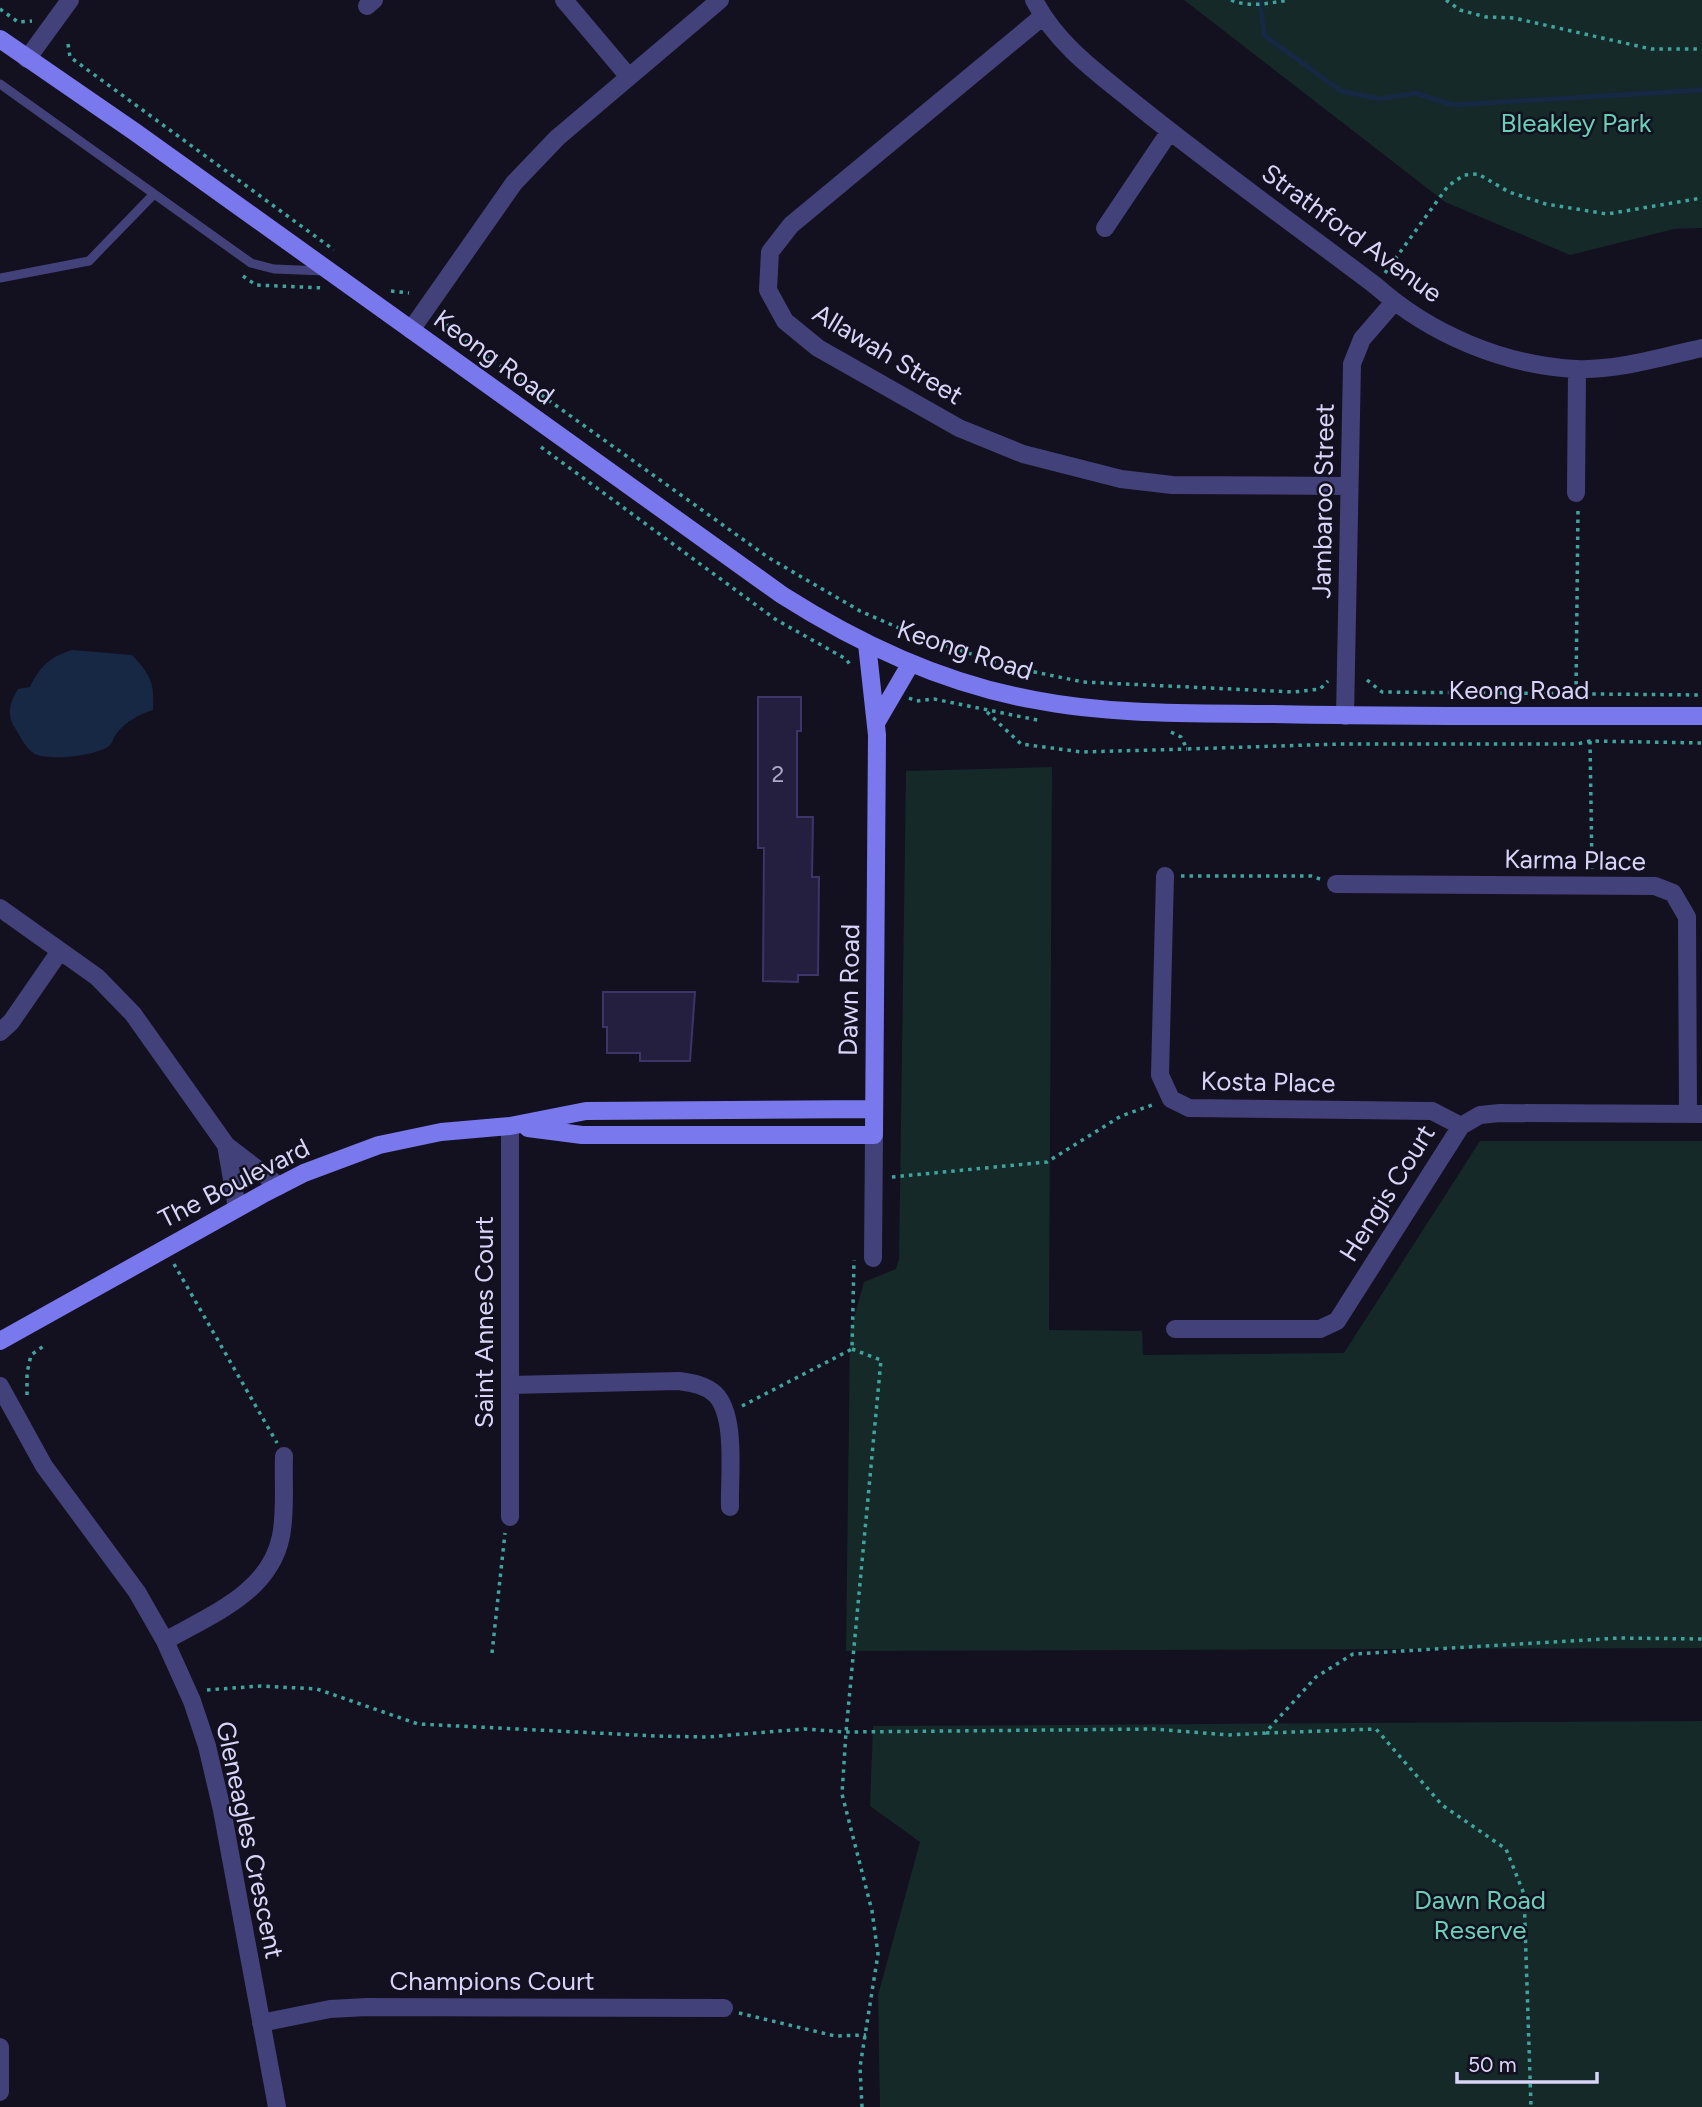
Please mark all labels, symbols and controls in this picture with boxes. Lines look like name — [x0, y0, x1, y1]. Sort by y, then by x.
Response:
park label: Bleakley Park — [1501, 107, 1652, 139]
street label: Strathford Avenue — [1256, 157, 1448, 309]
street label: Allawah Street — [807, 297, 969, 411]
street label: Keong Road — [428, 303, 560, 411]
street label: Jambaroo Street — [1305, 403, 1341, 599]
street label: Keong Road — [893, 613, 1037, 687]
street label: Keong Road — [1449, 674, 1589, 706]
house number: 2 — [772, 760, 784, 788]
street label: Karma Place — [1504, 843, 1646, 877]
street label: Dawn Road — [832, 924, 866, 1056]
street label: Kosta Place — [1200, 1065, 1336, 1099]
street label: Hengis Court — [1332, 1119, 1442, 1267]
street label: The Boulevard — [153, 1131, 315, 1235]
street label: Saint Annes Court — [468, 1216, 500, 1428]
street label: Gleneagles Crescent — [209, 1718, 291, 1962]
park label: Dawn Road Reserve — [1414, 1884, 1546, 1946]
street label: Champions Court — [389, 1965, 595, 1997]
scale bar — [1457, 2040, 1597, 2084]
text: 50 m — [1468, 2052, 1517, 2077]

